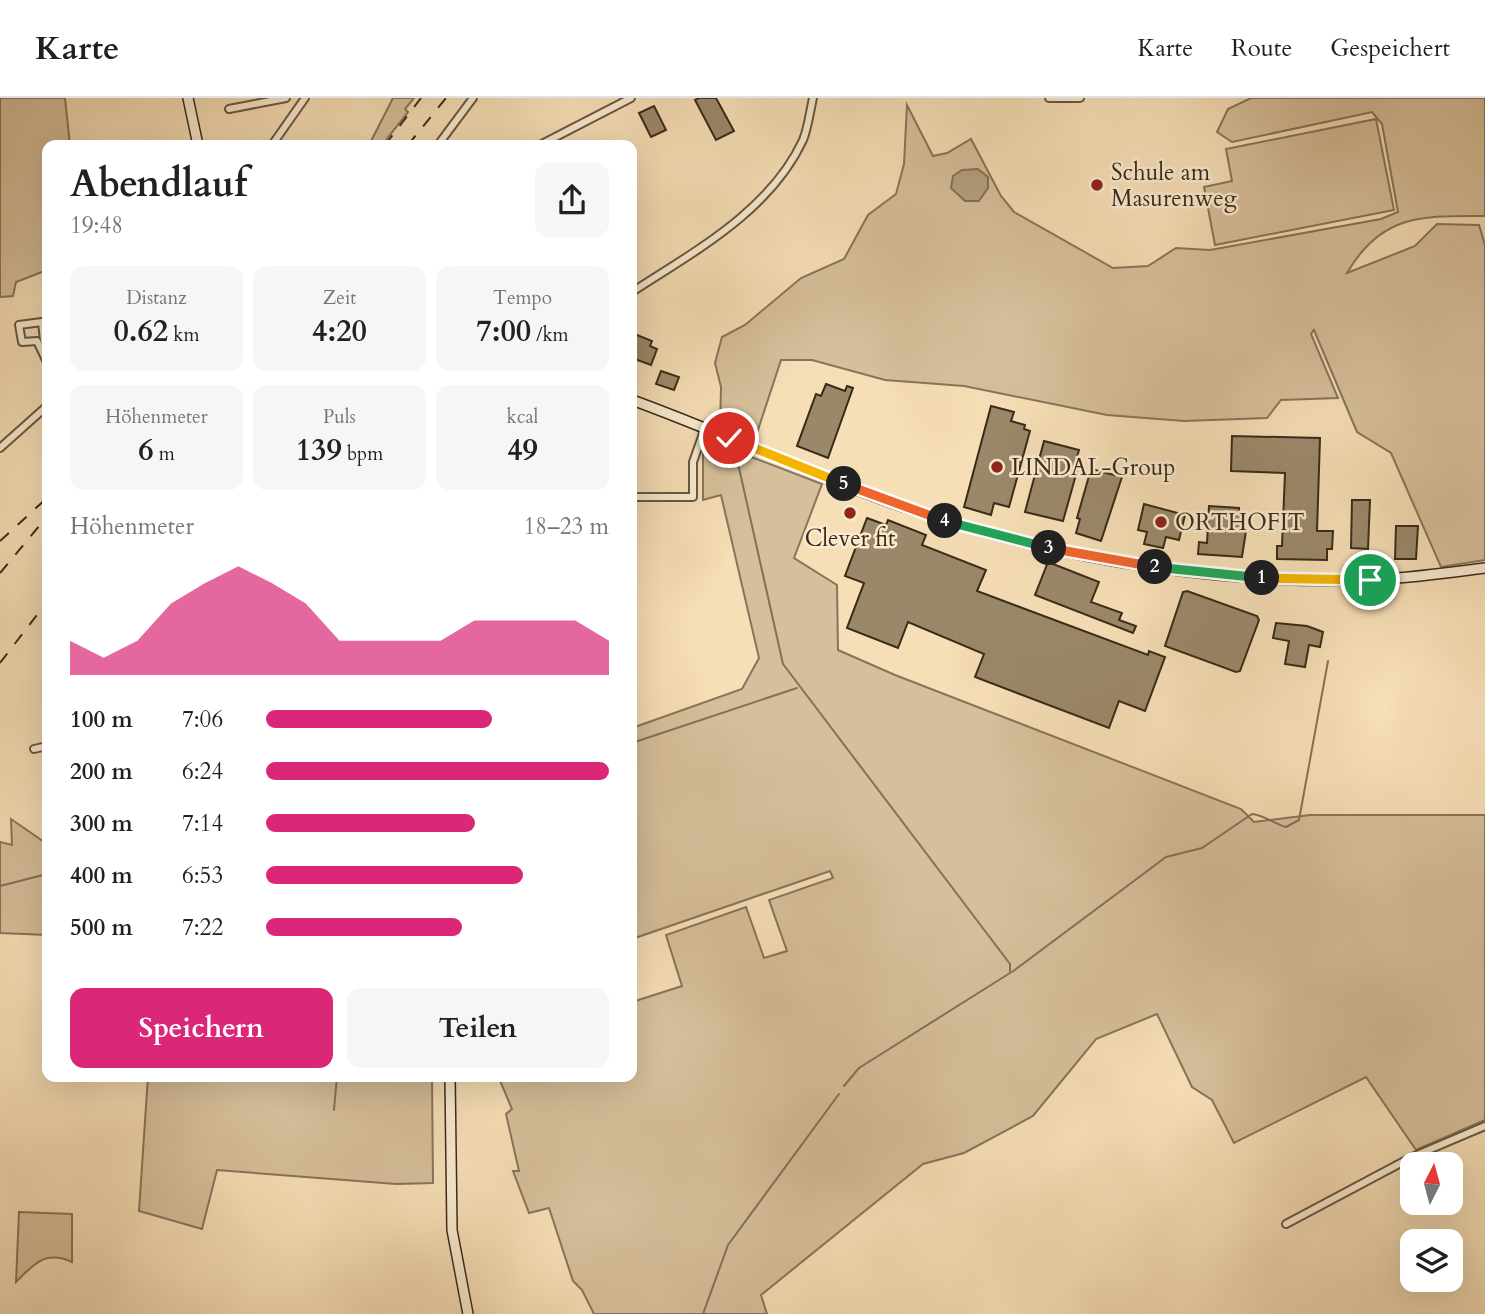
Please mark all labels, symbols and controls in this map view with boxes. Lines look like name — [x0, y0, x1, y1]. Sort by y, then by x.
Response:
text: Karte — [35, 26, 119, 71]
text: Karte — [1138, 32, 1193, 65]
text: Route — [1231, 32, 1292, 65]
text: Gespeichert — [1330, 32, 1450, 65]
place label: Schule am Masurenweg — [1111, 157, 1237, 214]
text: Abendlauf — [70, 158, 247, 210]
button: share — [535, 163, 609, 237]
marker: Schule am Masurenweg — [1089, 177, 1105, 193]
text: 19:48 — [70, 210, 123, 241]
text: Distanz — [126, 285, 187, 311]
text: Zeit — [323, 285, 356, 311]
text: Tempo — [493, 285, 552, 311]
text: 0.62 — [113, 311, 168, 352]
text: 4:20 — [312, 311, 367, 352]
text: 7:00 — [476, 311, 531, 352]
text: km — [168, 322, 200, 348]
text: /km — [531, 322, 569, 348]
text: Höhenmeter — [105, 404, 208, 430]
text: Puls — [323, 404, 356, 430]
text: kcal — [507, 404, 538, 430]
pin — [699, 408, 759, 468]
icon: check — [710, 419, 748, 457]
text: 6 — [138, 430, 154, 471]
text: 139 — [296, 430, 342, 471]
text: 49 — [507, 430, 538, 471]
text: m — [154, 441, 175, 467]
text: bpm — [342, 441, 383, 467]
place label: LINDAL-Group — [1011, 452, 1176, 483]
marker: LINDAL-Group — [989, 459, 1005, 475]
pin: 5 — [826, 466, 862, 502]
text: 5 — [839, 470, 848, 496]
pin: 4 — [928, 504, 962, 538]
marker: Clever fit — [842, 505, 858, 521]
text: 4 — [940, 507, 949, 533]
place label: ORTHOFIT — [1175, 507, 1305, 538]
text: Höhenmeter — [70, 511, 194, 542]
text: 18–23 m — [524, 511, 609, 542]
marker: ORTHOFIT — [1153, 514, 1169, 530]
place label: Clever fit — [805, 523, 895, 554]
pin: 3 — [1032, 531, 1066, 566]
text: 3 — [1044, 534, 1053, 560]
pin: 2 — [1138, 550, 1172, 584]
pin — [1340, 550, 1400, 610]
text: 2 — [1150, 553, 1159, 579]
pin: 1 — [1244, 560, 1280, 596]
icon: arrive — [1351, 561, 1389, 599]
text: 1 — [1257, 564, 1266, 590]
text: 100 m — [70, 704, 133, 735]
text: 7:06 — [182, 704, 223, 735]
text: 200 m — [70, 756, 133, 787]
text: 6:24 — [182, 756, 223, 787]
text: 300 m — [70, 808, 133, 839]
text: 7:14 — [182, 808, 223, 839]
text: 400 m — [70, 860, 133, 891]
text: 6:53 — [182, 860, 223, 891]
text: 500 m — [70, 912, 133, 943]
text: 7:22 — [182, 912, 223, 943]
button: Speichern — [70, 988, 333, 1068]
button: Teilen — [347, 988, 609, 1068]
north arrow — [1400, 1152, 1463, 1214]
map controls — [1400, 1152, 1463, 1292]
button: layers — [1400, 1229, 1463, 1292]

